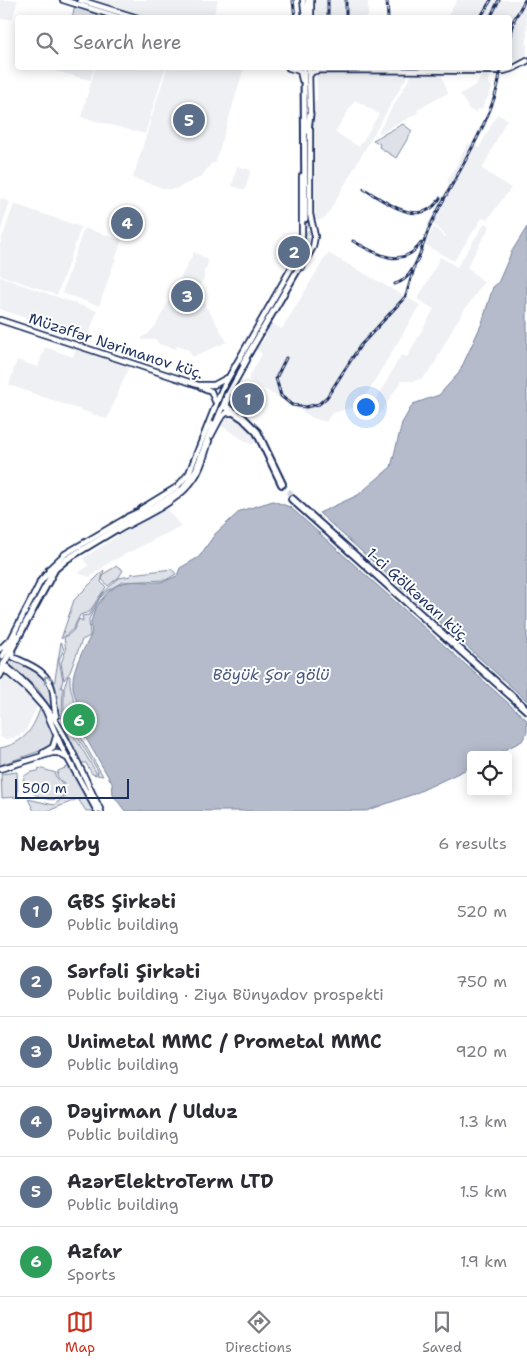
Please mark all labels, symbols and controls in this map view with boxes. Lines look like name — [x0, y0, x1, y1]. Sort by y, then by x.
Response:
search box — [15, 15, 512, 70]
icon: search — [33, 29, 61, 57]
text: Search here — [73, 30, 182, 55]
pin: 5 — [173, 101, 205, 139]
pin: 4 — [111, 204, 143, 242]
pin: 2 — [278, 233, 310, 271]
pin: 3 — [171, 277, 203, 315]
street label: Müzəffər Nərimanov küç. — [26, 308, 206, 384]
pin: 1 — [232, 380, 264, 418]
your location — [353, 394, 379, 420]
street label: 1-ci Gölkənarı küç. — [362, 543, 474, 647]
water label: Böyük Şor gölü — [213, 664, 330, 685]
one-way arrow — [44, 676, 53, 685]
pin: 6 — [63, 701, 95, 739]
map controls — [467, 751, 512, 796]
button: locate — [467, 751, 512, 796]
scale bar — [15, 776, 129, 799]
text: 500 m — [22, 779, 67, 797]
text: Nearby — [20, 830, 100, 858]
text: 6 results — [438, 833, 507, 854]
text: GBS Şirkəti — [67, 889, 176, 914]
text: 1 — [32, 901, 40, 922]
text: 520 m — [457, 901, 507, 922]
text: Public building — [67, 914, 179, 935]
text: Sərfəli Şirkəti — [67, 959, 200, 984]
text: 2 — [30, 971, 42, 992]
text: 750 m — [456, 971, 507, 992]
text: Public building · Ziya Bünyadov prospekti — [67, 984, 384, 1005]
text: Unimetal MMC / Prometal MMC — [67, 1029, 382, 1054]
text: 3 — [30, 1041, 42, 1062]
text: 920 m — [455, 1041, 507, 1062]
text: Public building — [67, 1054, 179, 1075]
text: Dəyirman / Ulduz — [67, 1099, 238, 1124]
text: 4 — [30, 1111, 42, 1132]
text: 1.3 km — [459, 1111, 507, 1132]
text: Public building — [67, 1124, 179, 1145]
text: AzərElektroTerm LTD — [67, 1169, 274, 1194]
text: 5 — [31, 1181, 41, 1202]
text: 1.5 km — [460, 1181, 507, 1202]
text: Public building — [67, 1194, 179, 1215]
text: Azfar — [67, 1239, 122, 1264]
text: 6 — [30, 1251, 42, 1272]
text: 1.9 km — [460, 1251, 507, 1272]
text: Sports — [67, 1264, 116, 1285]
tab: Map — [65, 1308, 95, 1356]
tab: Directions — [225, 1308, 292, 1356]
tab: Saved — [422, 1308, 462, 1356]

